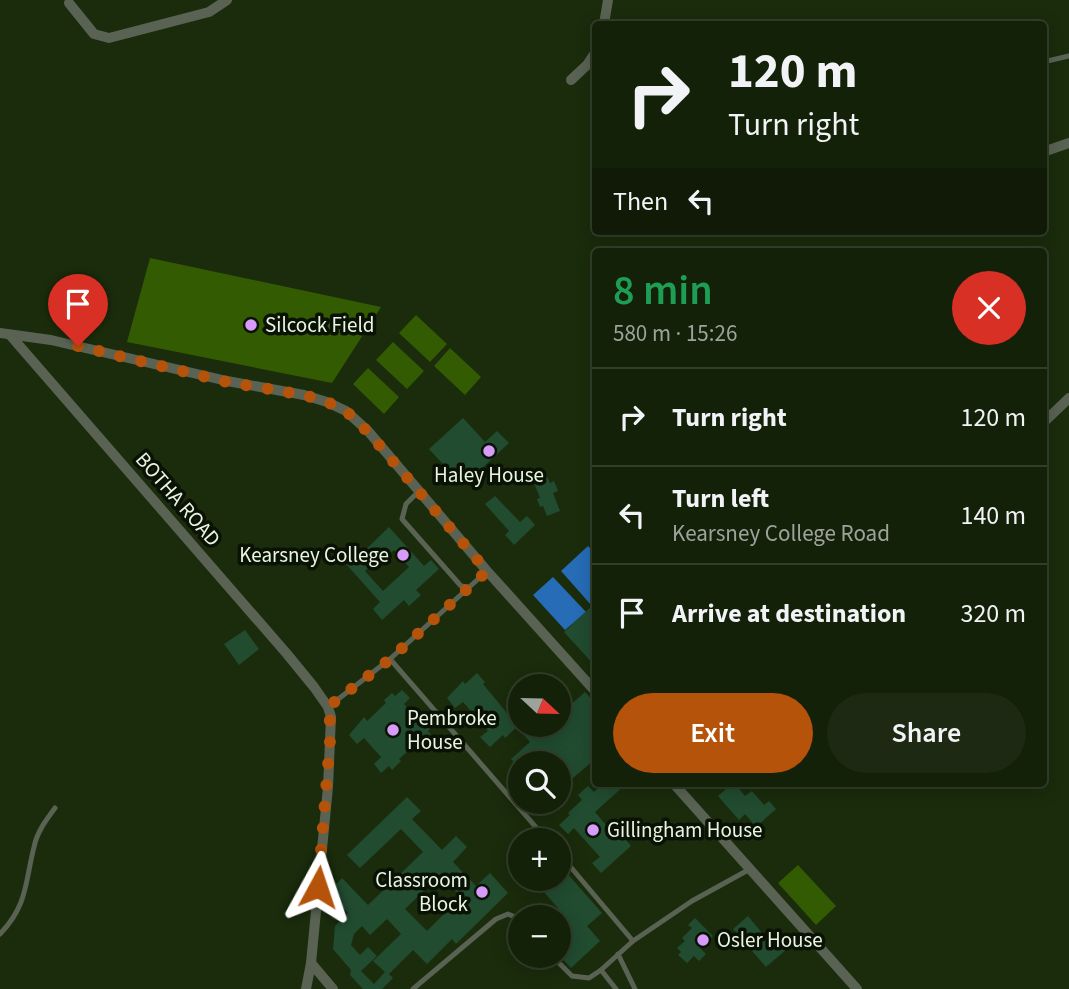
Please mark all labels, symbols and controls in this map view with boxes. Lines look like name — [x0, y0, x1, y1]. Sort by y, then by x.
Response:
text: 120 m — [728, 37, 857, 107]
icon: right — [613, 49, 704, 140]
text: Turn right — [728, 102, 859, 148]
icon: left — [682, 182, 720, 220]
text: Then — [613, 183, 668, 220]
text: 8 min — [613, 261, 713, 321]
button: close — [952, 271, 1026, 345]
pin — [48, 274, 108, 346]
icon: arrive — [59, 285, 97, 323]
place label: Silcock Field — [265, 310, 374, 340]
marker: Silcock Field — [243, 317, 259, 333]
text: 580 m · 15:26 — [613, 317, 737, 350]
icon: right — [613, 398, 651, 436]
text: Turn right — [672, 399, 787, 436]
text: 120 m — [960, 399, 1026, 436]
marker: Haley House — [481, 443, 497, 459]
street label: BOTHA ROAD — [129, 445, 227, 553]
place label: Haley House — [434, 460, 544, 490]
text: Turn left — [672, 480, 769, 517]
icon: left — [613, 496, 651, 534]
text: 140 m — [960, 497, 1026, 534]
text: Kearsney College Road — [672, 517, 890, 550]
place label: Kearsney College — [239, 540, 389, 570]
marker: Kearsney College — [395, 547, 411, 563]
icon: arrive — [613, 594, 651, 632]
text: Arrive at destination — [672, 595, 906, 632]
text: 320 m — [960, 595, 1026, 632]
north arrow — [508, 674, 570, 737]
map controls — [508, 674, 571, 968]
button: Exit — [613, 693, 813, 773]
button: Share — [827, 693, 1026, 773]
place label: Pembroke House — [407, 703, 497, 757]
marker: Pembroke House — [385, 722, 401, 738]
button: search — [508, 751, 571, 814]
place label: Gillingham House — [607, 815, 762, 845]
marker: Gillingham House — [585, 822, 601, 838]
button: + — [508, 828, 571, 891]
position arrow — [281, 850, 355, 924]
place label: Classroom Block — [375, 865, 469, 919]
marker: Classroom Block — [474, 884, 490, 900]
button: − — [508, 905, 571, 968]
place label: Osler House — [717, 925, 823, 955]
marker: Osler House — [695, 932, 711, 948]

